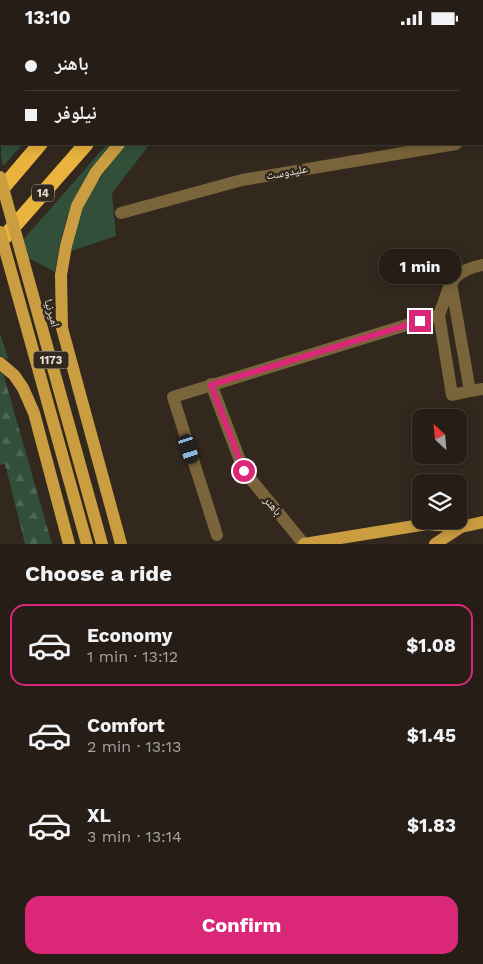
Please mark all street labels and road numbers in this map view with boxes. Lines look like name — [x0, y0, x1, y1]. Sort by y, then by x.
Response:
street label: علیدوست — [265, 161, 309, 183]
road number: 14 — [32, 185, 54, 202]
street label: امیرنیا — [41, 298, 63, 329]
road number: 1173 — [34, 351, 68, 369]
street label: باهنر — [260, 493, 285, 519]

